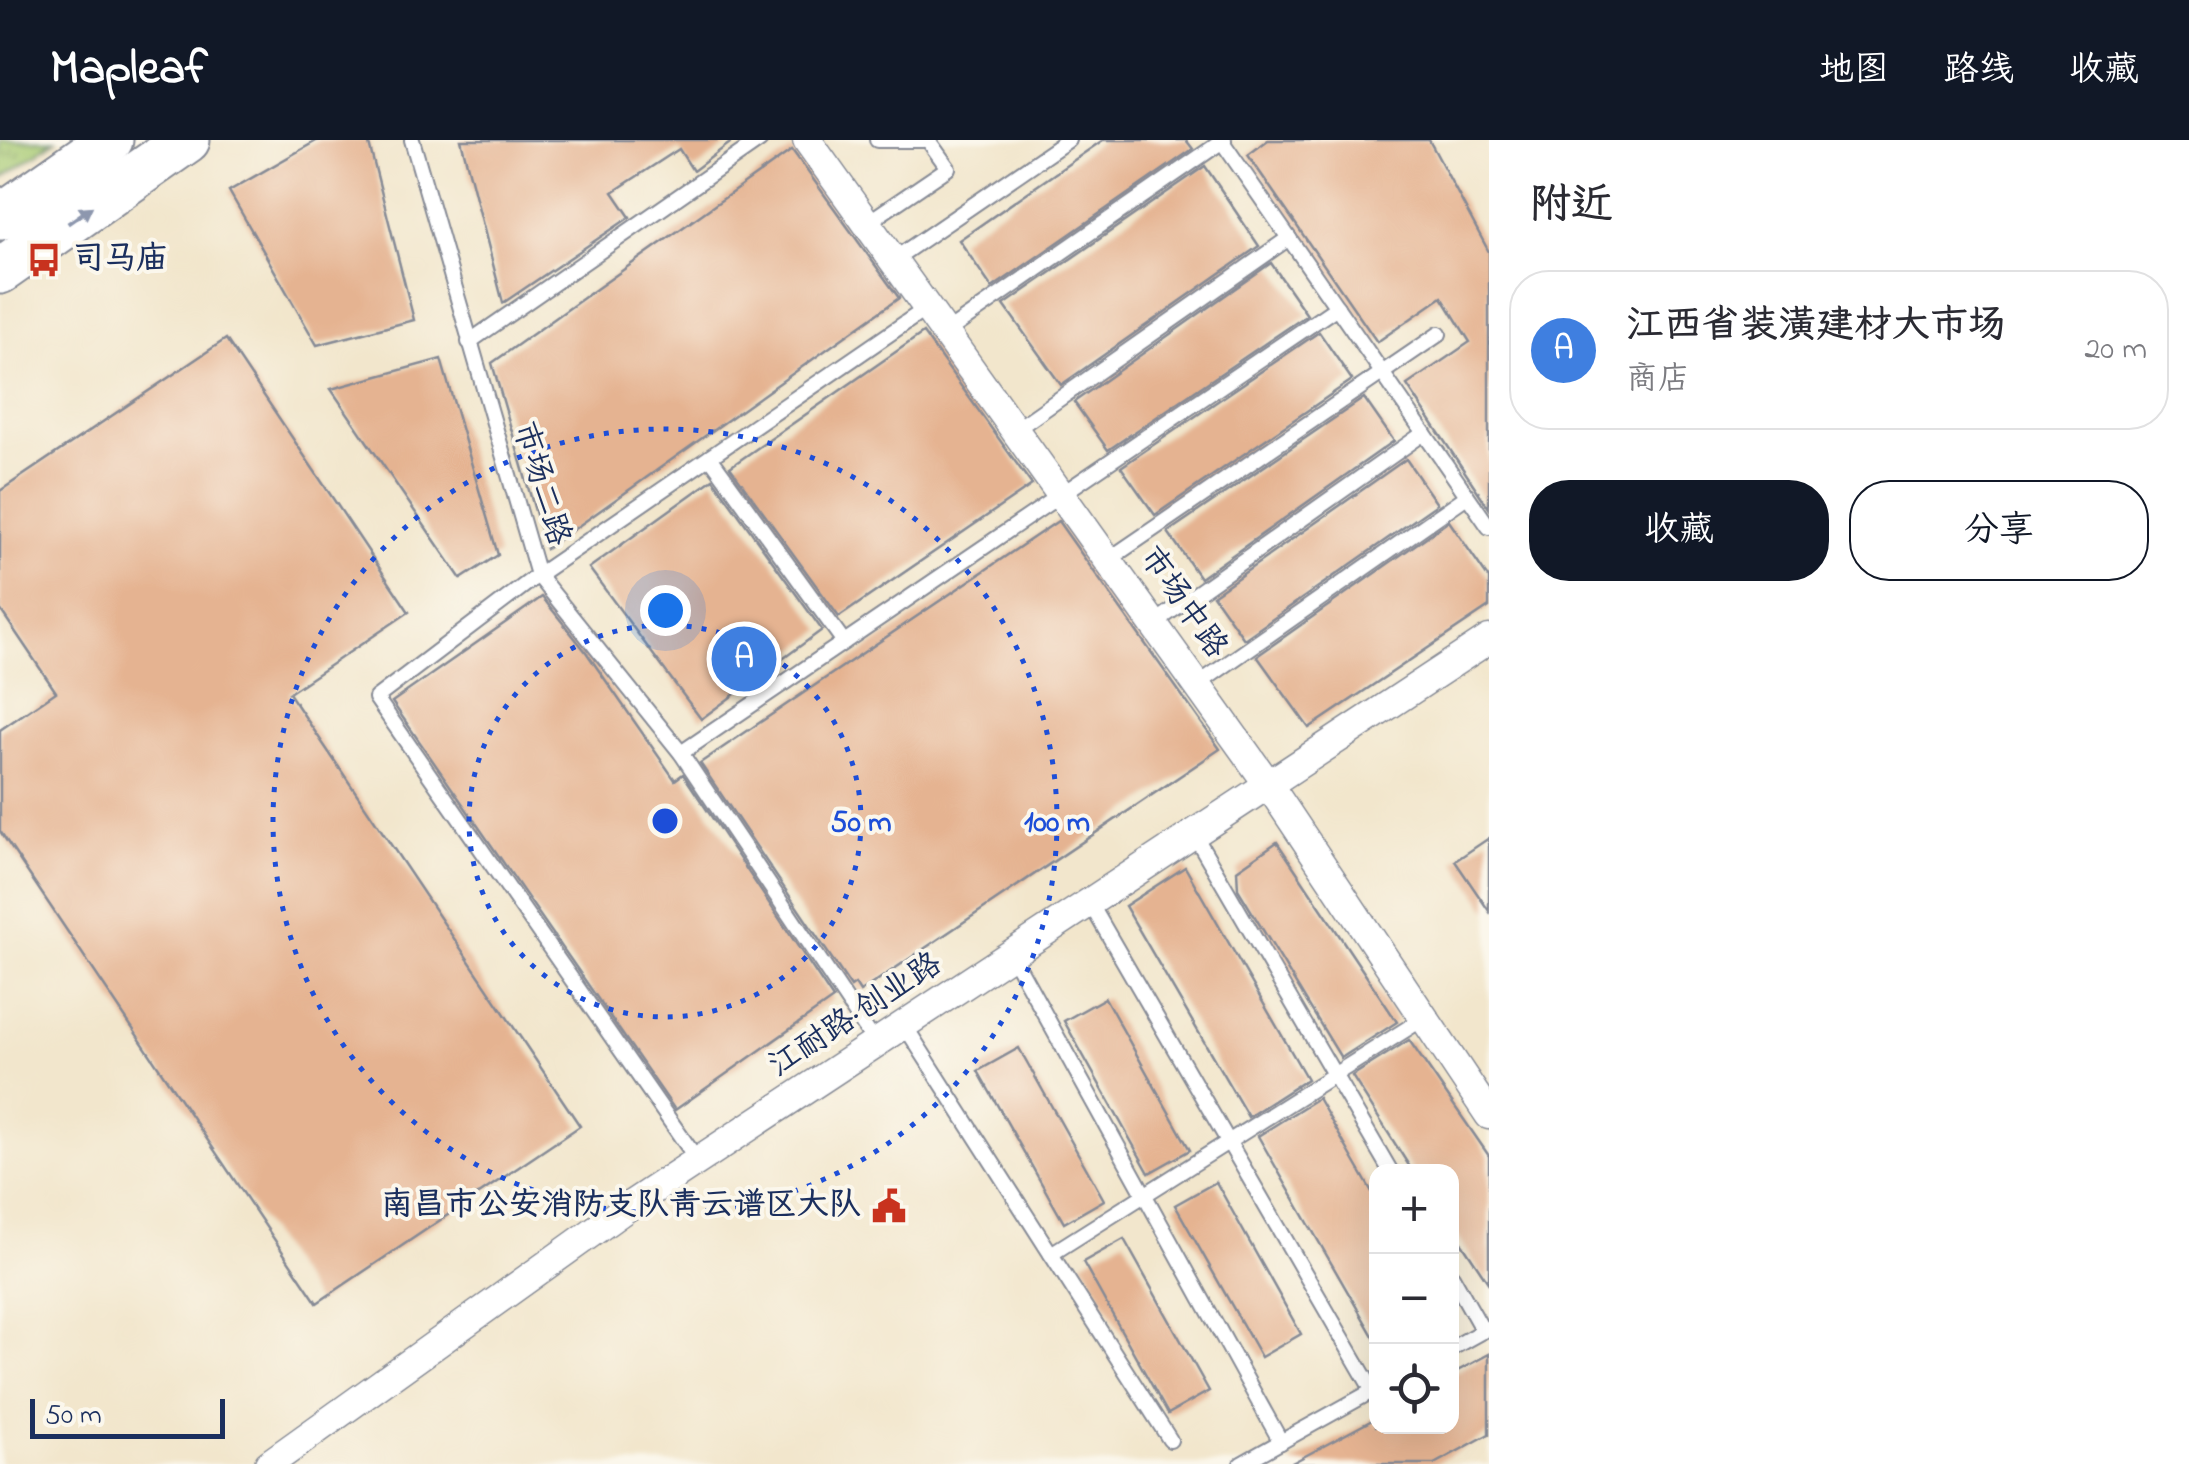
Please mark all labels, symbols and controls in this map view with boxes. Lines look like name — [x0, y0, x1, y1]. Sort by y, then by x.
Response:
text: Mapleaf — [50, 35, 208, 105]
text: 地图 — [1819, 46, 1889, 97]
text: 路线 — [1944, 46, 2014, 97]
text: 收藏 — [2069, 46, 2139, 97]
text: 附近 — [1529, 176, 1613, 237]
one-way arrow — [67, 206, 93, 225]
place label: 司马庙 — [72, 237, 168, 284]
bus stop icon: 司马庙 — [25, 241, 63, 279]
text: 江西省装潢建材大市场 — [1626, 299, 2006, 355]
text: A — [1554, 327, 1573, 374]
text: 20 m — [2084, 327, 2147, 374]
text: 商店 — [1626, 357, 1690, 404]
street label: 市场二路 — [499, 416, 581, 552]
button: 收藏 — [1529, 480, 1829, 581]
button: 分享 — [1849, 480, 2149, 581]
street label: 市场中路 — [1126, 537, 1238, 669]
your location — [640, 585, 691, 636]
pin: A — [712, 622, 776, 696]
text: 50 m — [831, 802, 891, 846]
text: 100 m — [1024, 802, 1090, 846]
centre of rings — [647, 803, 683, 839]
street label: 江耐路·创业路 — [760, 942, 952, 1090]
map controls — [1369, 1164, 1459, 1434]
button: + — [1369, 1164, 1459, 1254]
place label: 南昌市公安消防支队青云谱区大队 — [381, 1183, 861, 1230]
public building icon: 南昌市公安消防支队青云谱区大队 — [870, 1187, 908, 1225]
button: − — [1369, 1254, 1459, 1344]
button: locate — [1369, 1344, 1459, 1434]
scale bar — [30, 1394, 225, 1438]
text: 50 m — [45, 1396, 102, 1437]

